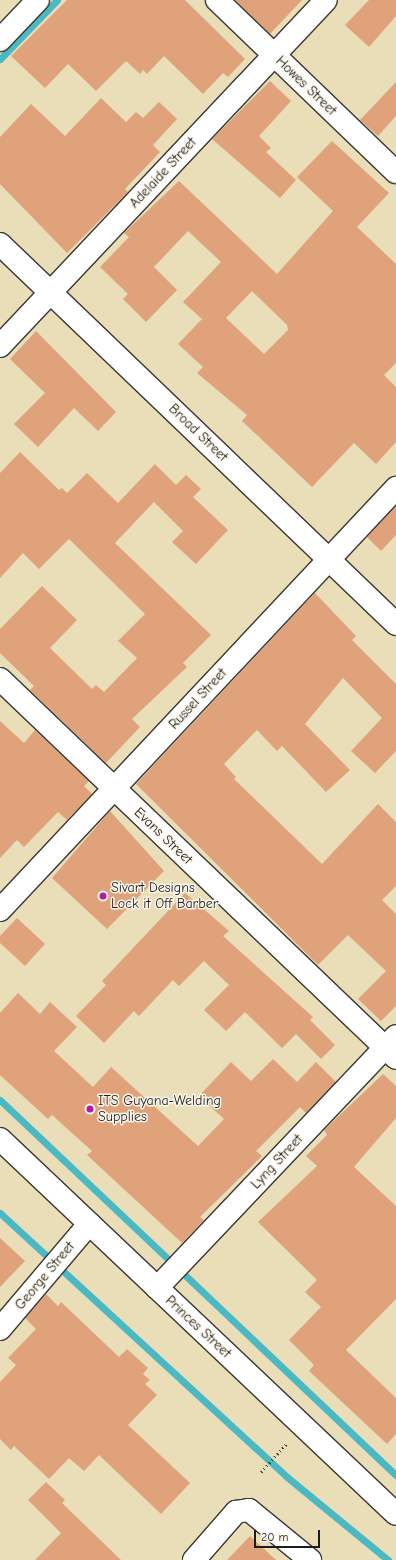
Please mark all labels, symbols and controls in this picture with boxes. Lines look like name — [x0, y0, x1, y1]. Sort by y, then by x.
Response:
street label: Howes Street — [272, 53, 340, 119]
street label: Adelaide Street — [126, 134, 200, 212]
street label: Broad Street — [165, 401, 231, 465]
street label: Russel Street — [166, 665, 230, 733]
street label: Evans Street — [130, 804, 196, 868]
place label: Sivart Designs Lock it Off Barber — [111, 880, 218, 912]
marker: Sivart Designs Lock it Off Barber — [98, 891, 108, 901]
place label: ITS Guyana-Welding Supplies — [98, 1093, 221, 1126]
marker: ITS Guyana-Welding Supplies — [85, 1104, 95, 1114]
street label: Lyng Street — [248, 1131, 306, 1193]
street label: George Street — [12, 1239, 78, 1313]
street label: Princes Street — [162, 1292, 234, 1362]
scale bar — [256, 1522, 322, 1548]
text: 20 m — [261, 1530, 289, 1544]

